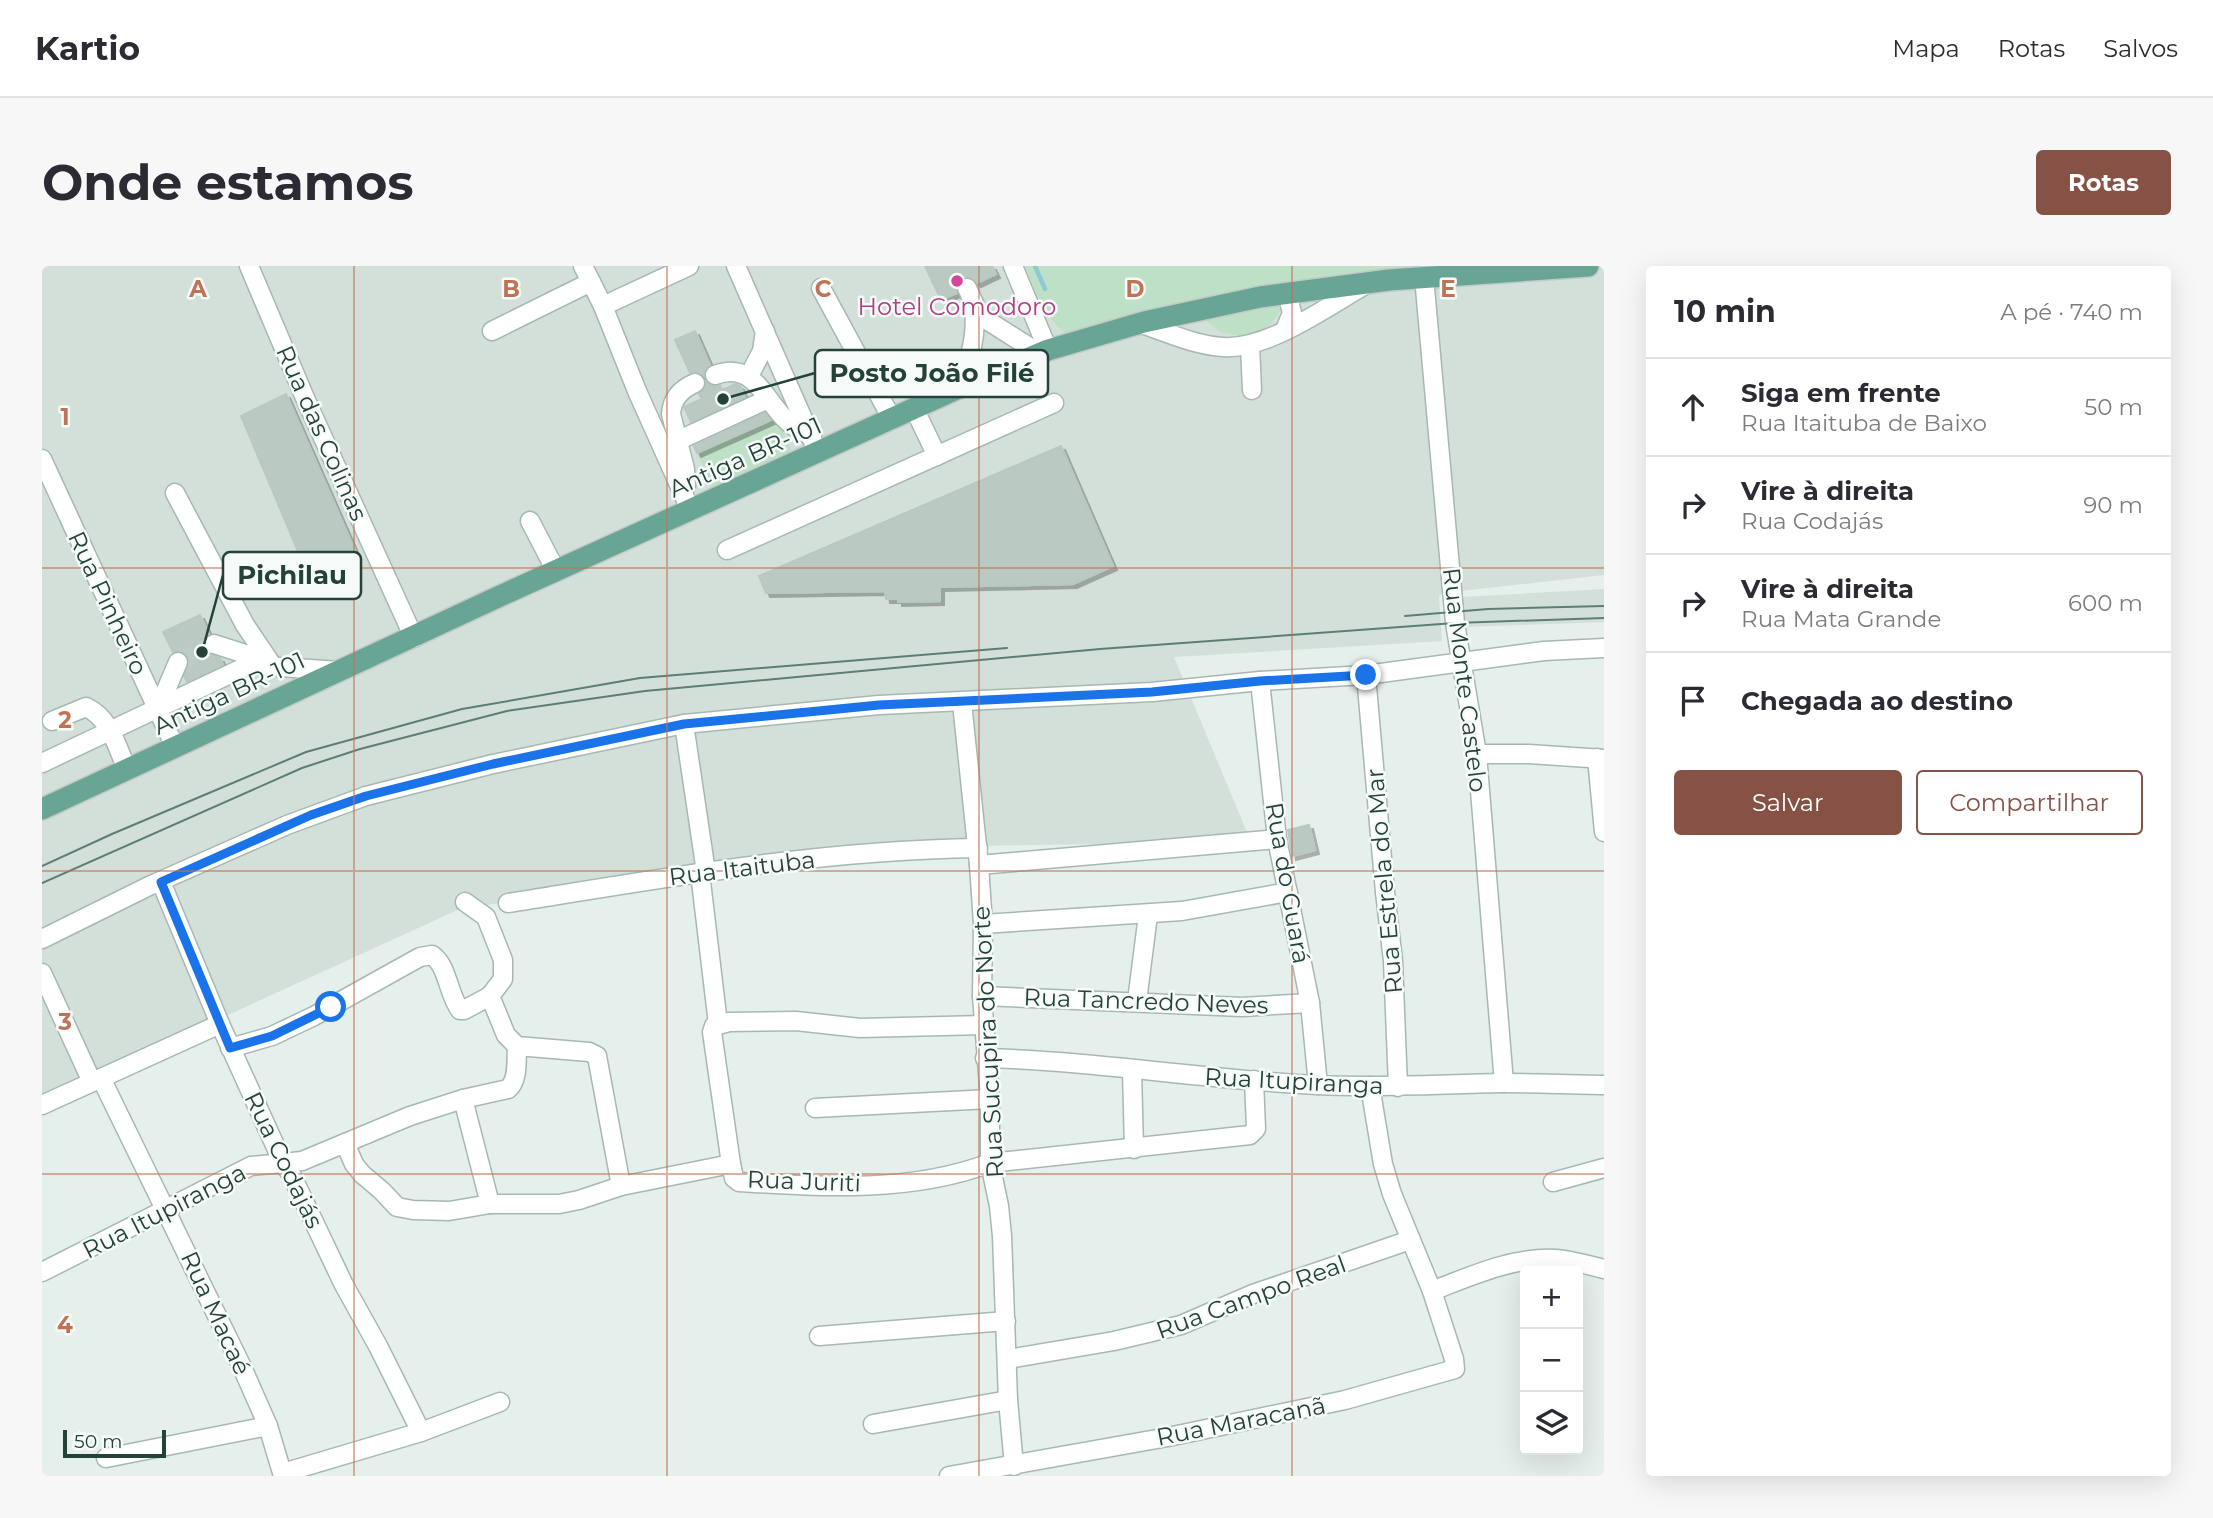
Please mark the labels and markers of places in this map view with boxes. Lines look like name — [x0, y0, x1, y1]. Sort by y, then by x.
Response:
marker: Hotel Comodoro — [949, 273, 965, 289]
place label: Hotel Comodoro — [858, 292, 1056, 321]
callout: Posto João Filé — [815, 350, 1048, 397]
callout: Pichilau — [223, 552, 361, 599]

